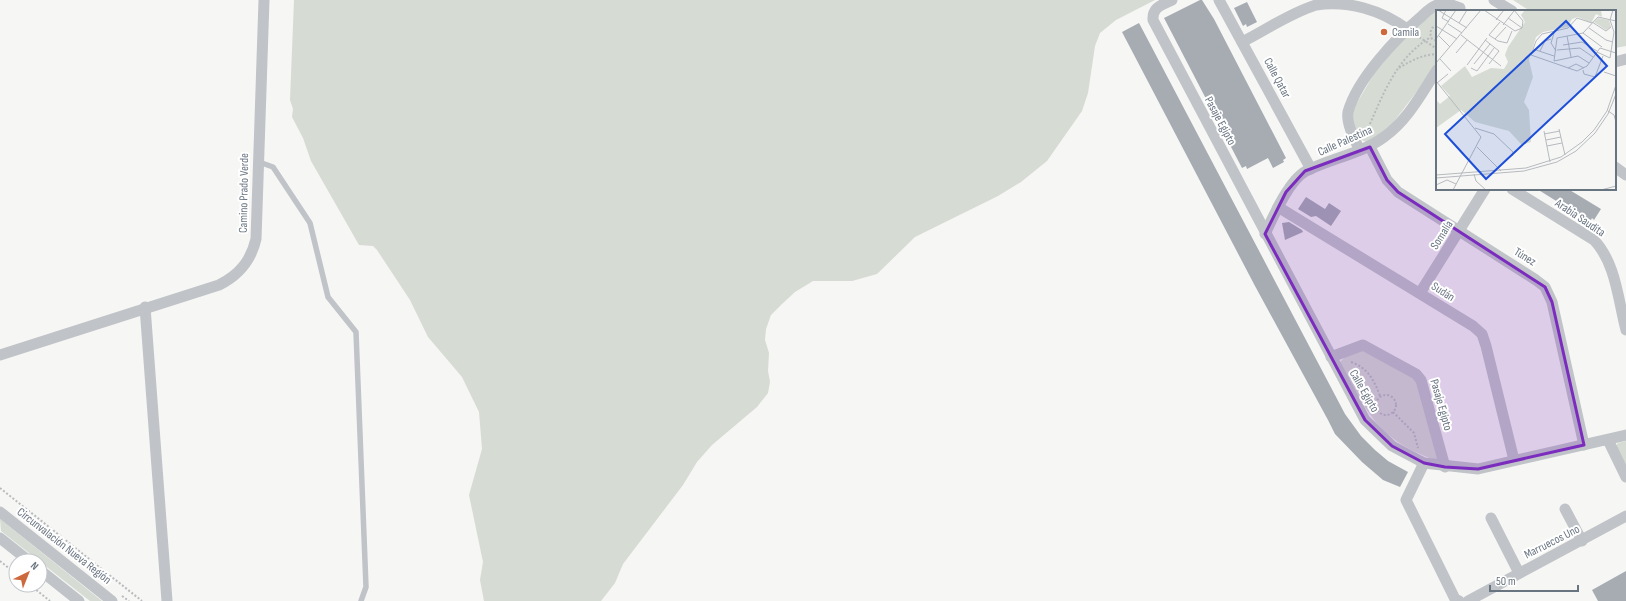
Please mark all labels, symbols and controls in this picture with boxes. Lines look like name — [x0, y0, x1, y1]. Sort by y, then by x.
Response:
inset map — [1436, 10, 1616, 190]
place label: Camila — [1392, 25, 1419, 40]
marker: Camila — [1379, 27, 1389, 37]
street label: Calle Qatar — [1260, 55, 1294, 101]
street label: Pasaje Egipto — [1201, 94, 1239, 148]
street label: Calle Palestina — [1315, 122, 1375, 160]
street label: Camino Prado Verde — [236, 153, 252, 233]
street label: Arabia Saudita — [1551, 195, 1608, 240]
street label: Somalía — [1427, 217, 1457, 252]
street label: Túnez — [1511, 244, 1539, 270]
street label: Sudán — [1428, 279, 1458, 305]
street label: Calle Egipto — [1346, 367, 1382, 415]
street label: Pasaje Egipto — [1427, 378, 1455, 432]
street label: Circunvalación Nueva Región — [14, 505, 114, 587]
street label: Marruecos Uno — [1522, 522, 1582, 562]
north arrow — [8, 553, 48, 593]
scale bar — [1490, 567, 1578, 593]
text: 50 m — [1496, 574, 1516, 589]

